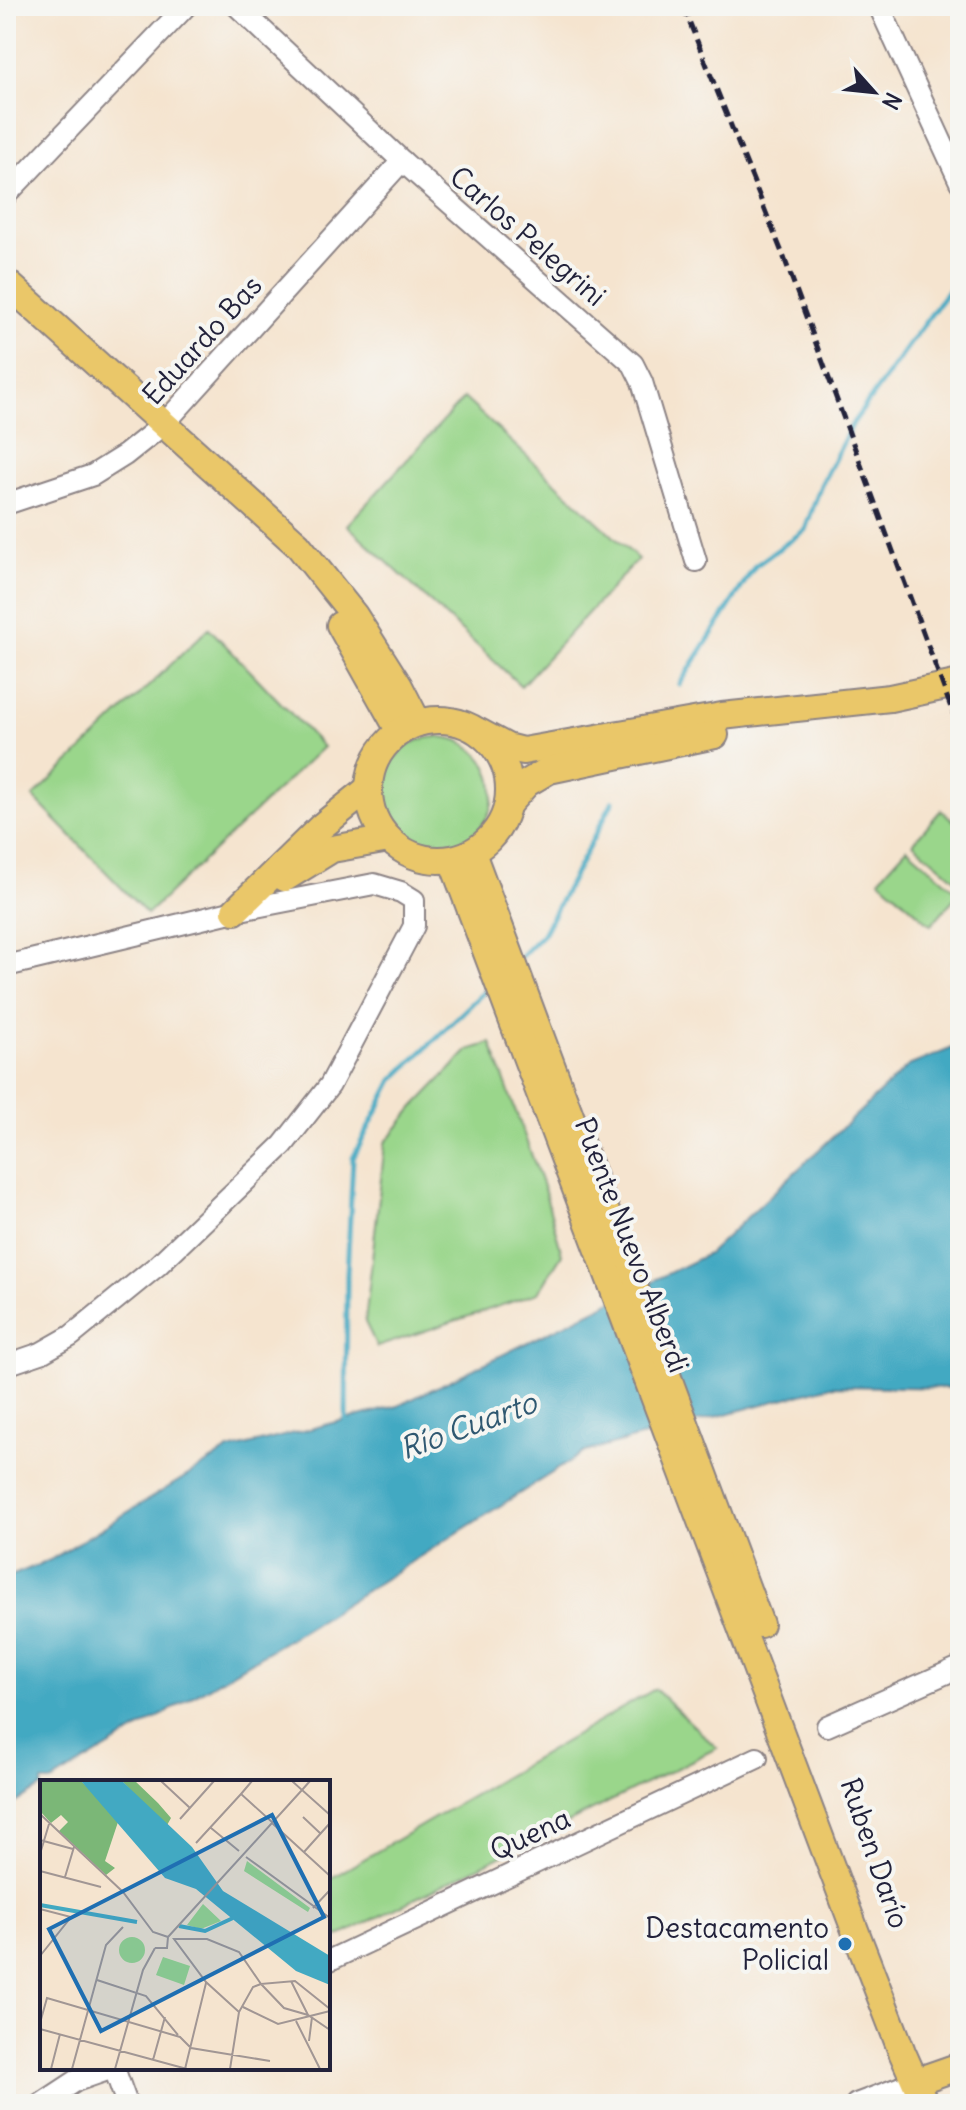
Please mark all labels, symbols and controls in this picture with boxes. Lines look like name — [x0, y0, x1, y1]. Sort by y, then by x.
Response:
north arrow — [834, 52, 914, 132]
text: N — [876, 88, 908, 114]
street label: Carlos Pelegrini — [443, 158, 613, 314]
street label: Eduardo Bas — [134, 268, 270, 412]
street label: Puente Nuevo Alberdi — [567, 1112, 697, 1378]
water label: Río Cuarto — [394, 1382, 544, 1467]
street label: Ruben Darío — [832, 1773, 918, 1933]
inset map — [40, 1780, 330, 2070]
street label: Quena — [484, 1800, 576, 1868]
place label: Destacamento Policial — [645, 1910, 829, 1978]
marker: Destacamento Policial — [836, 1935, 854, 1953]

